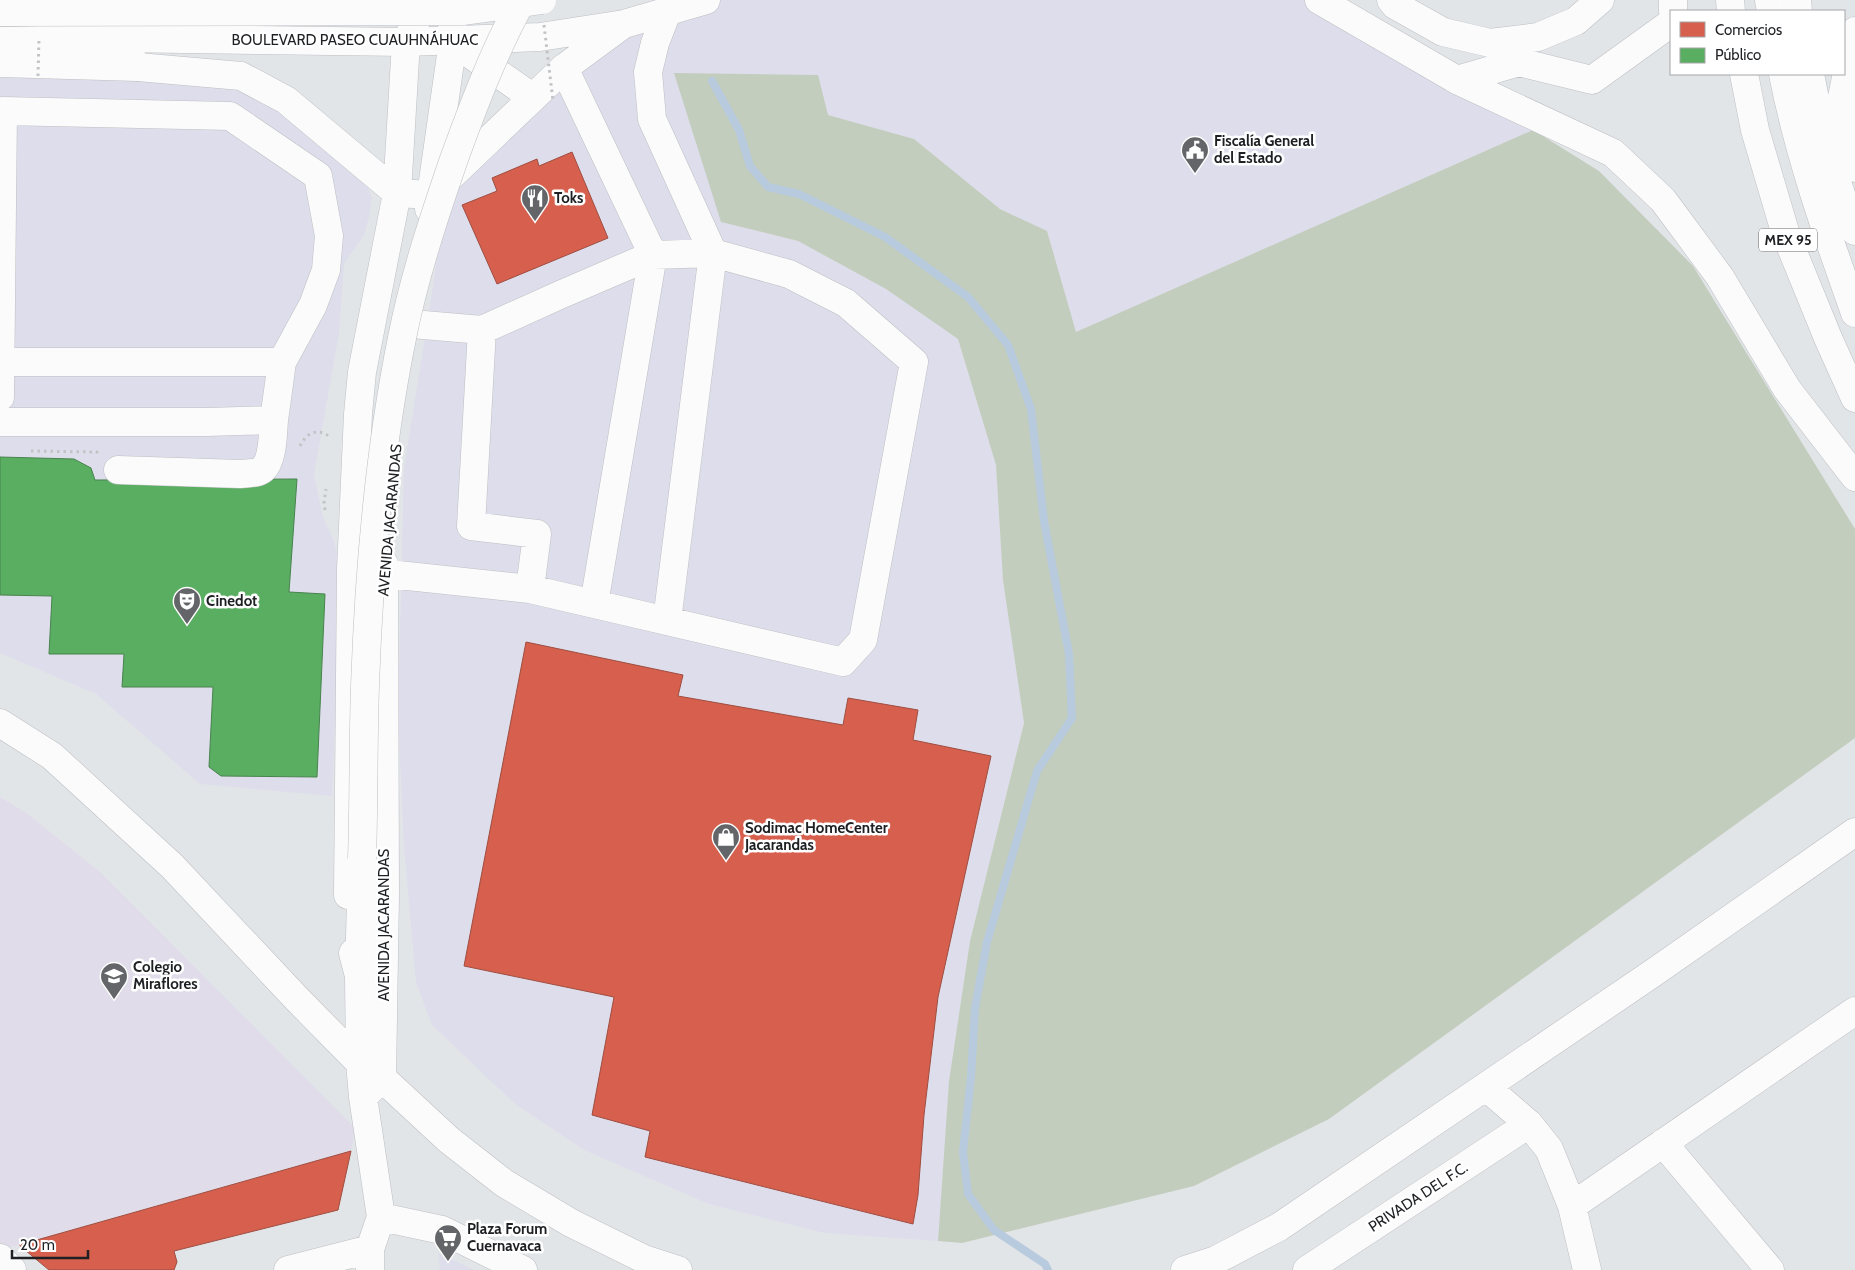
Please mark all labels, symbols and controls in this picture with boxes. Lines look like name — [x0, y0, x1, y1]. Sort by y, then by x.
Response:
legend — [1670, 10, 1845, 75]
text: Comercios — [1715, 21, 1782, 39]
street label: BOULEVARD PASEO CUAUHNÁHUAC — [232, 30, 478, 49]
text: Público — [1715, 46, 1761, 64]
place label: Fiscalía General del Estado — [1214, 132, 1314, 167]
public building icon: Fiscalía General del Estado — [1180, 135, 1210, 174]
restaurant icon: Toks — [520, 183, 550, 222]
place label: Toks — [554, 189, 583, 207]
road number: MEX 95 — [1759, 228, 1817, 252]
street label: AVENIDA JACARANDAS — [374, 443, 406, 597]
theatre icon: Cinedot — [172, 586, 202, 625]
place label: Cinedot — [206, 592, 257, 610]
place label: Sodimac HomeCenter Jacarandas — [744, 819, 888, 854]
shop icon: Sodimac HomeCenter Jacarandas — [711, 822, 741, 861]
street label: AVENIDA JACARANDAS — [375, 848, 393, 1001]
place label: Colegio Miraflores — [133, 958, 198, 993]
school or university icon: Colegio Miraflores — [99, 961, 129, 1000]
street label: PRIVADA DEL F.C. — [1365, 1158, 1471, 1236]
place label: Plaza Forum Cuernavaca — [467, 1220, 547, 1255]
supermarket icon: Plaza Forum Cuernavaca — [433, 1223, 463, 1262]
scale bar — [12, 1228, 89, 1260]
text: 20 m — [20, 1236, 55, 1254]

